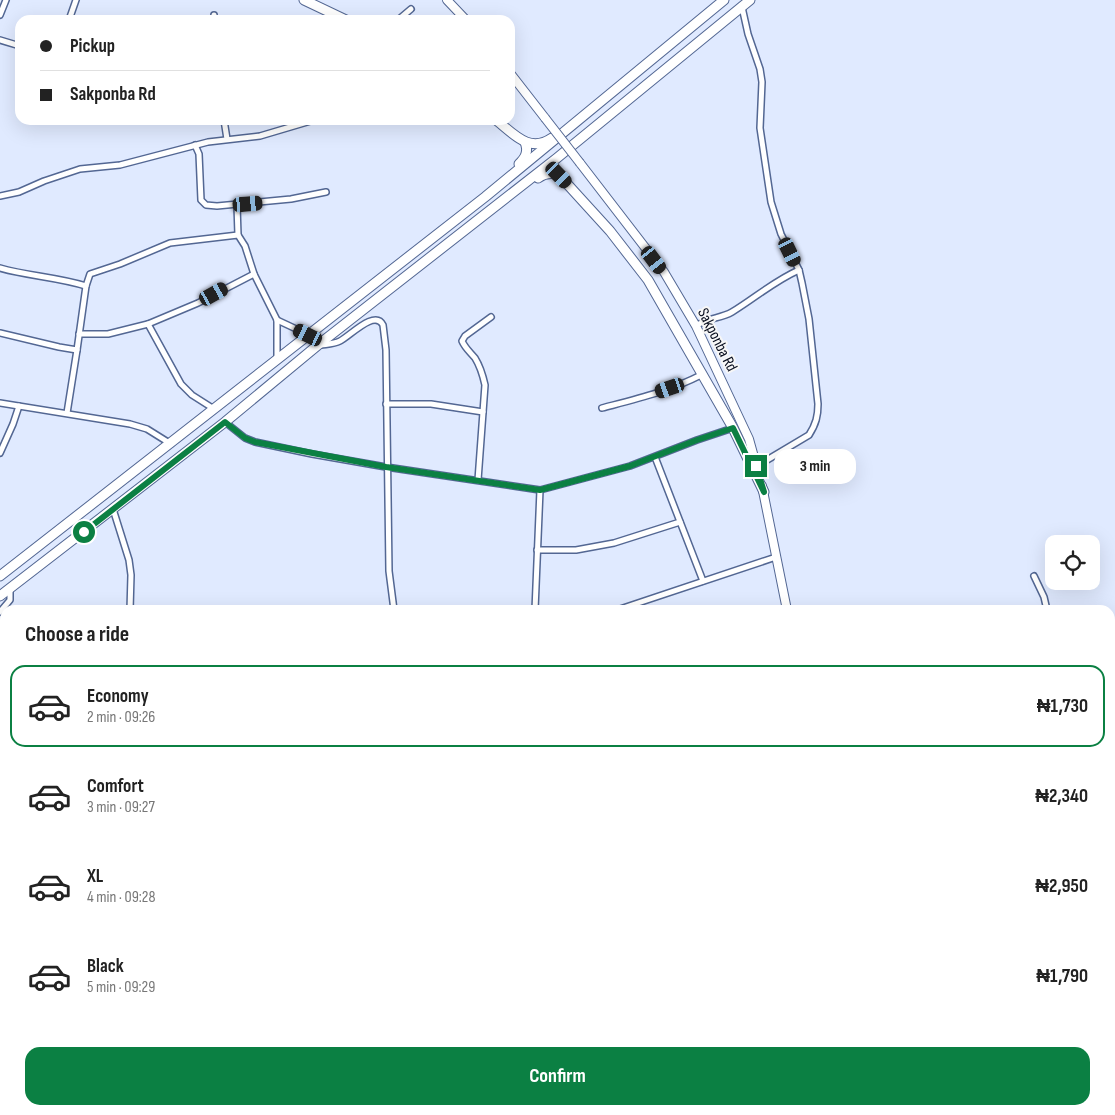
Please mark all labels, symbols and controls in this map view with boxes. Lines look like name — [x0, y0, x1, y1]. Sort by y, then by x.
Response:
text: Pickup — [70, 35, 115, 58]
text: Sakponba Rd — [70, 83, 156, 106]
car — [543, 159, 574, 191]
car — [232, 195, 263, 213]
car — [776, 235, 803, 269]
car — [638, 244, 669, 276]
car — [197, 280, 230, 308]
street label: Sakponba Rd — [693, 305, 741, 375]
car — [291, 322, 324, 348]
car — [653, 376, 686, 400]
callout: 3 min — [774, 448, 856, 484]
route end — [745, 455, 767, 477]
text: 3 min — [800, 457, 830, 476]
route start — [73, 521, 95, 543]
map controls — [1045, 535, 1100, 590]
button: locate — [1045, 535, 1100, 590]
text: Choose a ride — [25, 621, 129, 648]
icon: car — [27, 684, 72, 729]
text: Economy — [87, 685, 149, 708]
text: ₦1,730 — [1037, 695, 1088, 718]
text: 2 min · 09:26 — [87, 708, 155, 727]
icon: car — [27, 774, 72, 819]
text: Comfort — [87, 775, 144, 798]
text: ₦2,340 — [1035, 785, 1088, 808]
text: 3 min · 09:27 — [87, 798, 155, 817]
icon: car — [27, 864, 72, 909]
text: XL — [87, 865, 103, 888]
text: ₦2,950 — [1035, 875, 1088, 898]
text: 4 min · 09:28 — [87, 888, 155, 907]
icon: car — [27, 954, 72, 999]
text: Black — [87, 955, 124, 978]
text: ₦1,790 — [1036, 965, 1088, 988]
text: 5 min · 09:29 — [87, 978, 155, 997]
button: Confirm — [25, 1047, 1090, 1105]

